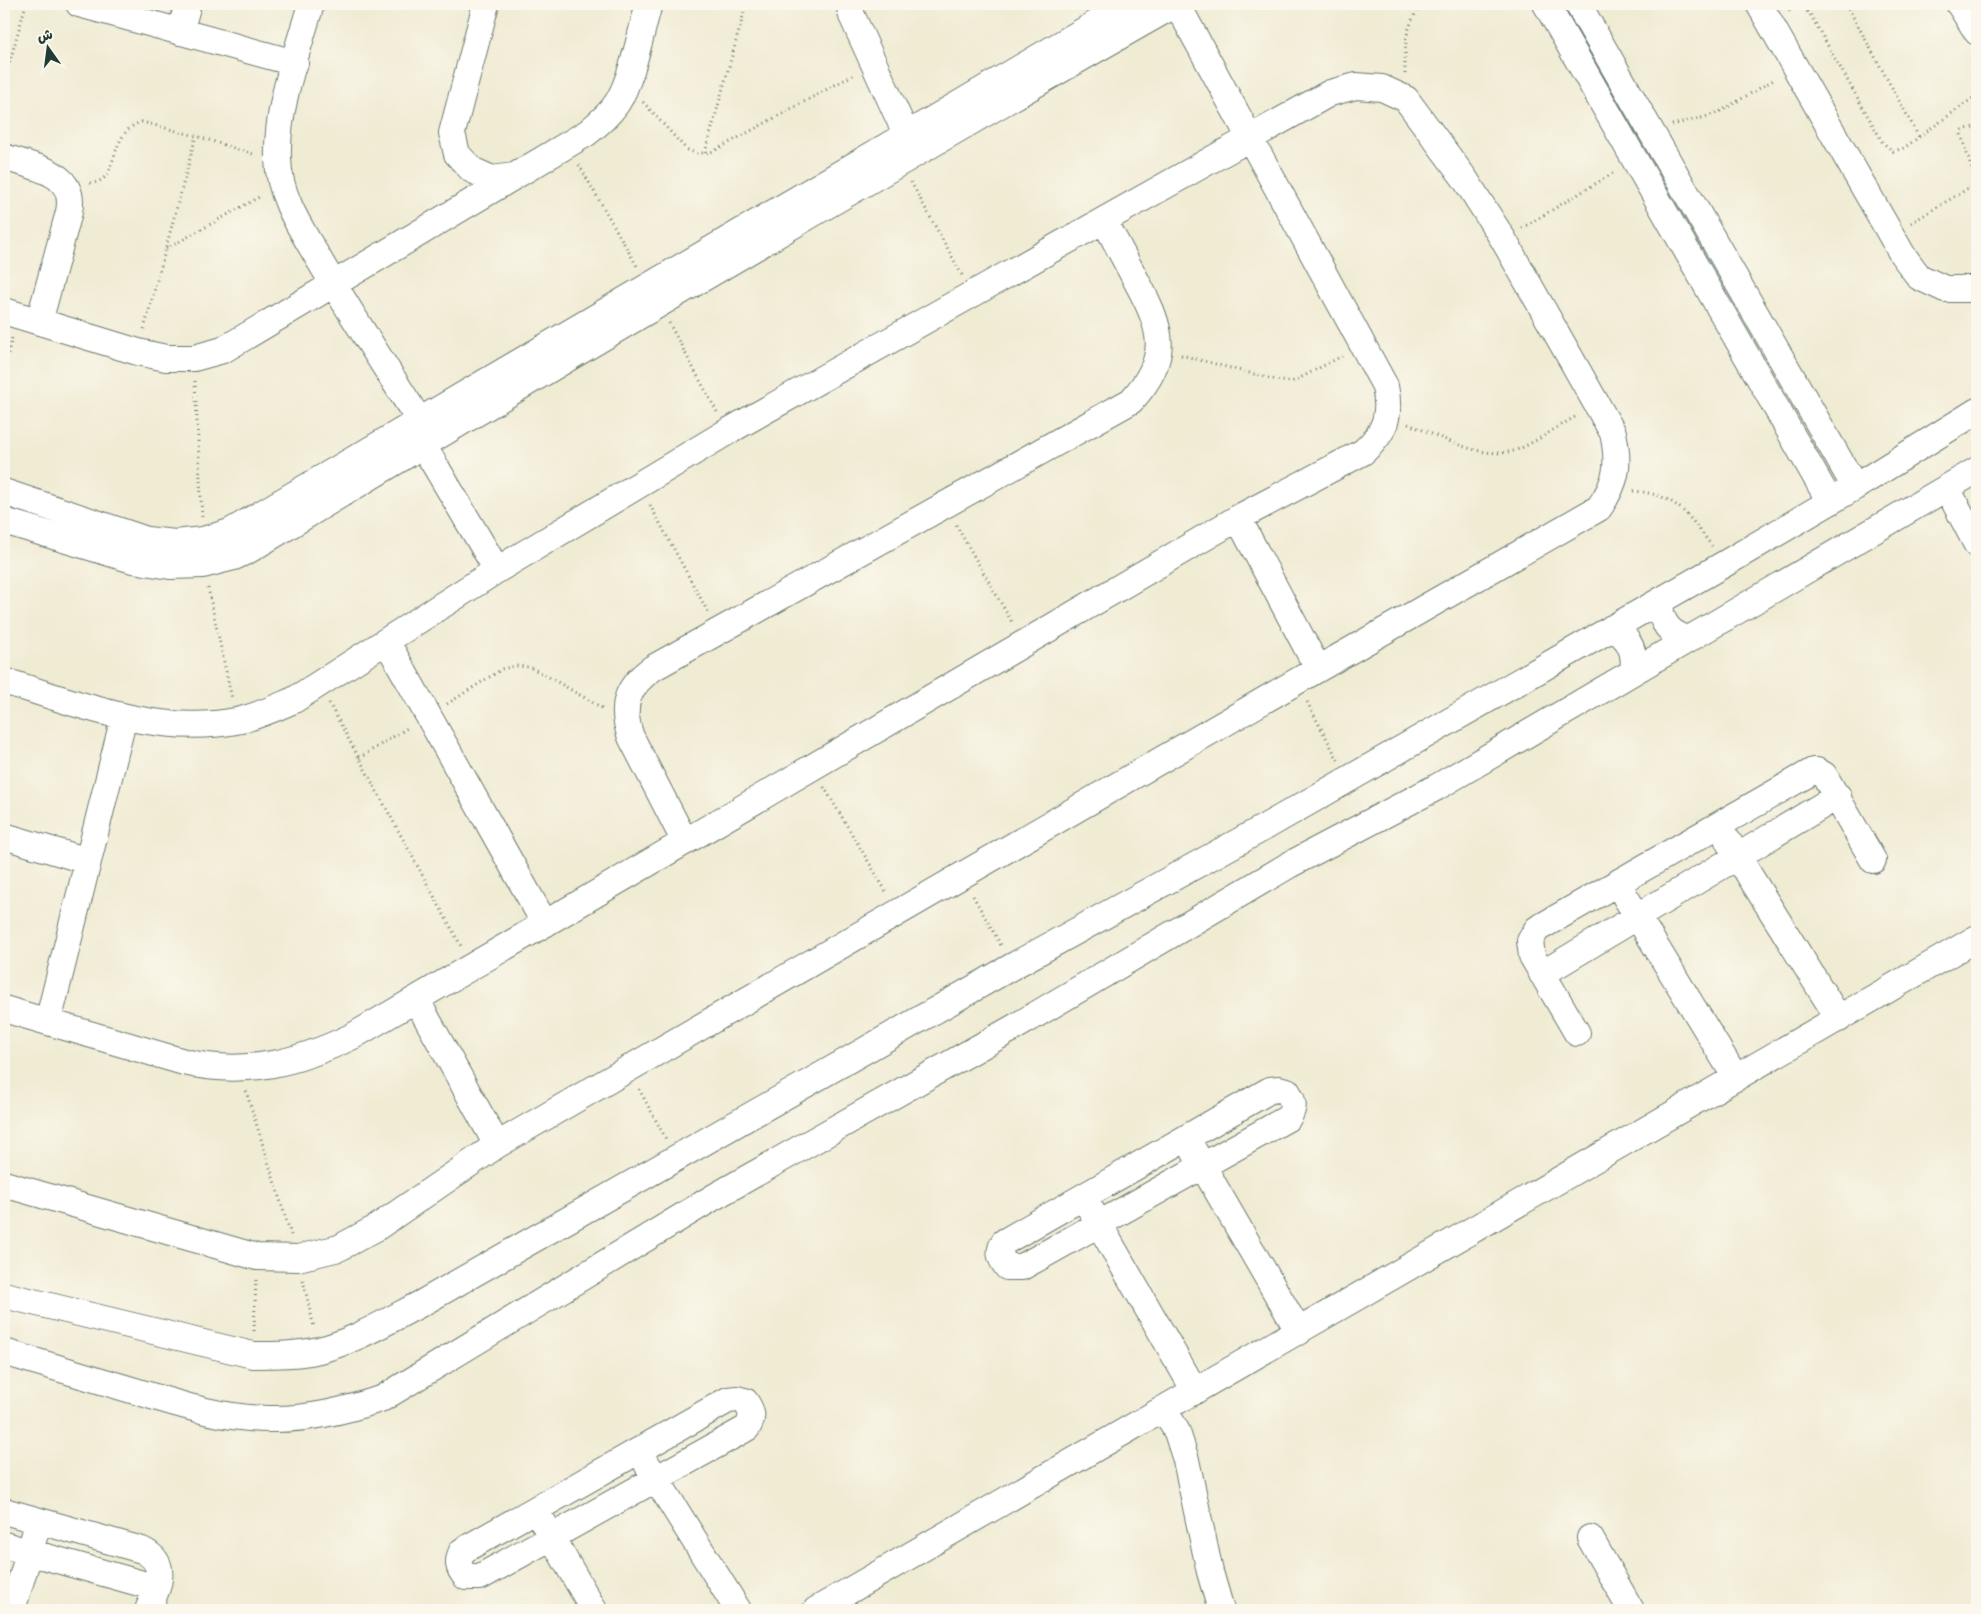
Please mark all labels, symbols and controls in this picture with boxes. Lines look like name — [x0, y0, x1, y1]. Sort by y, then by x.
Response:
north arrow — [22, 22, 72, 72]
text: ش — [35, 23, 55, 47]

